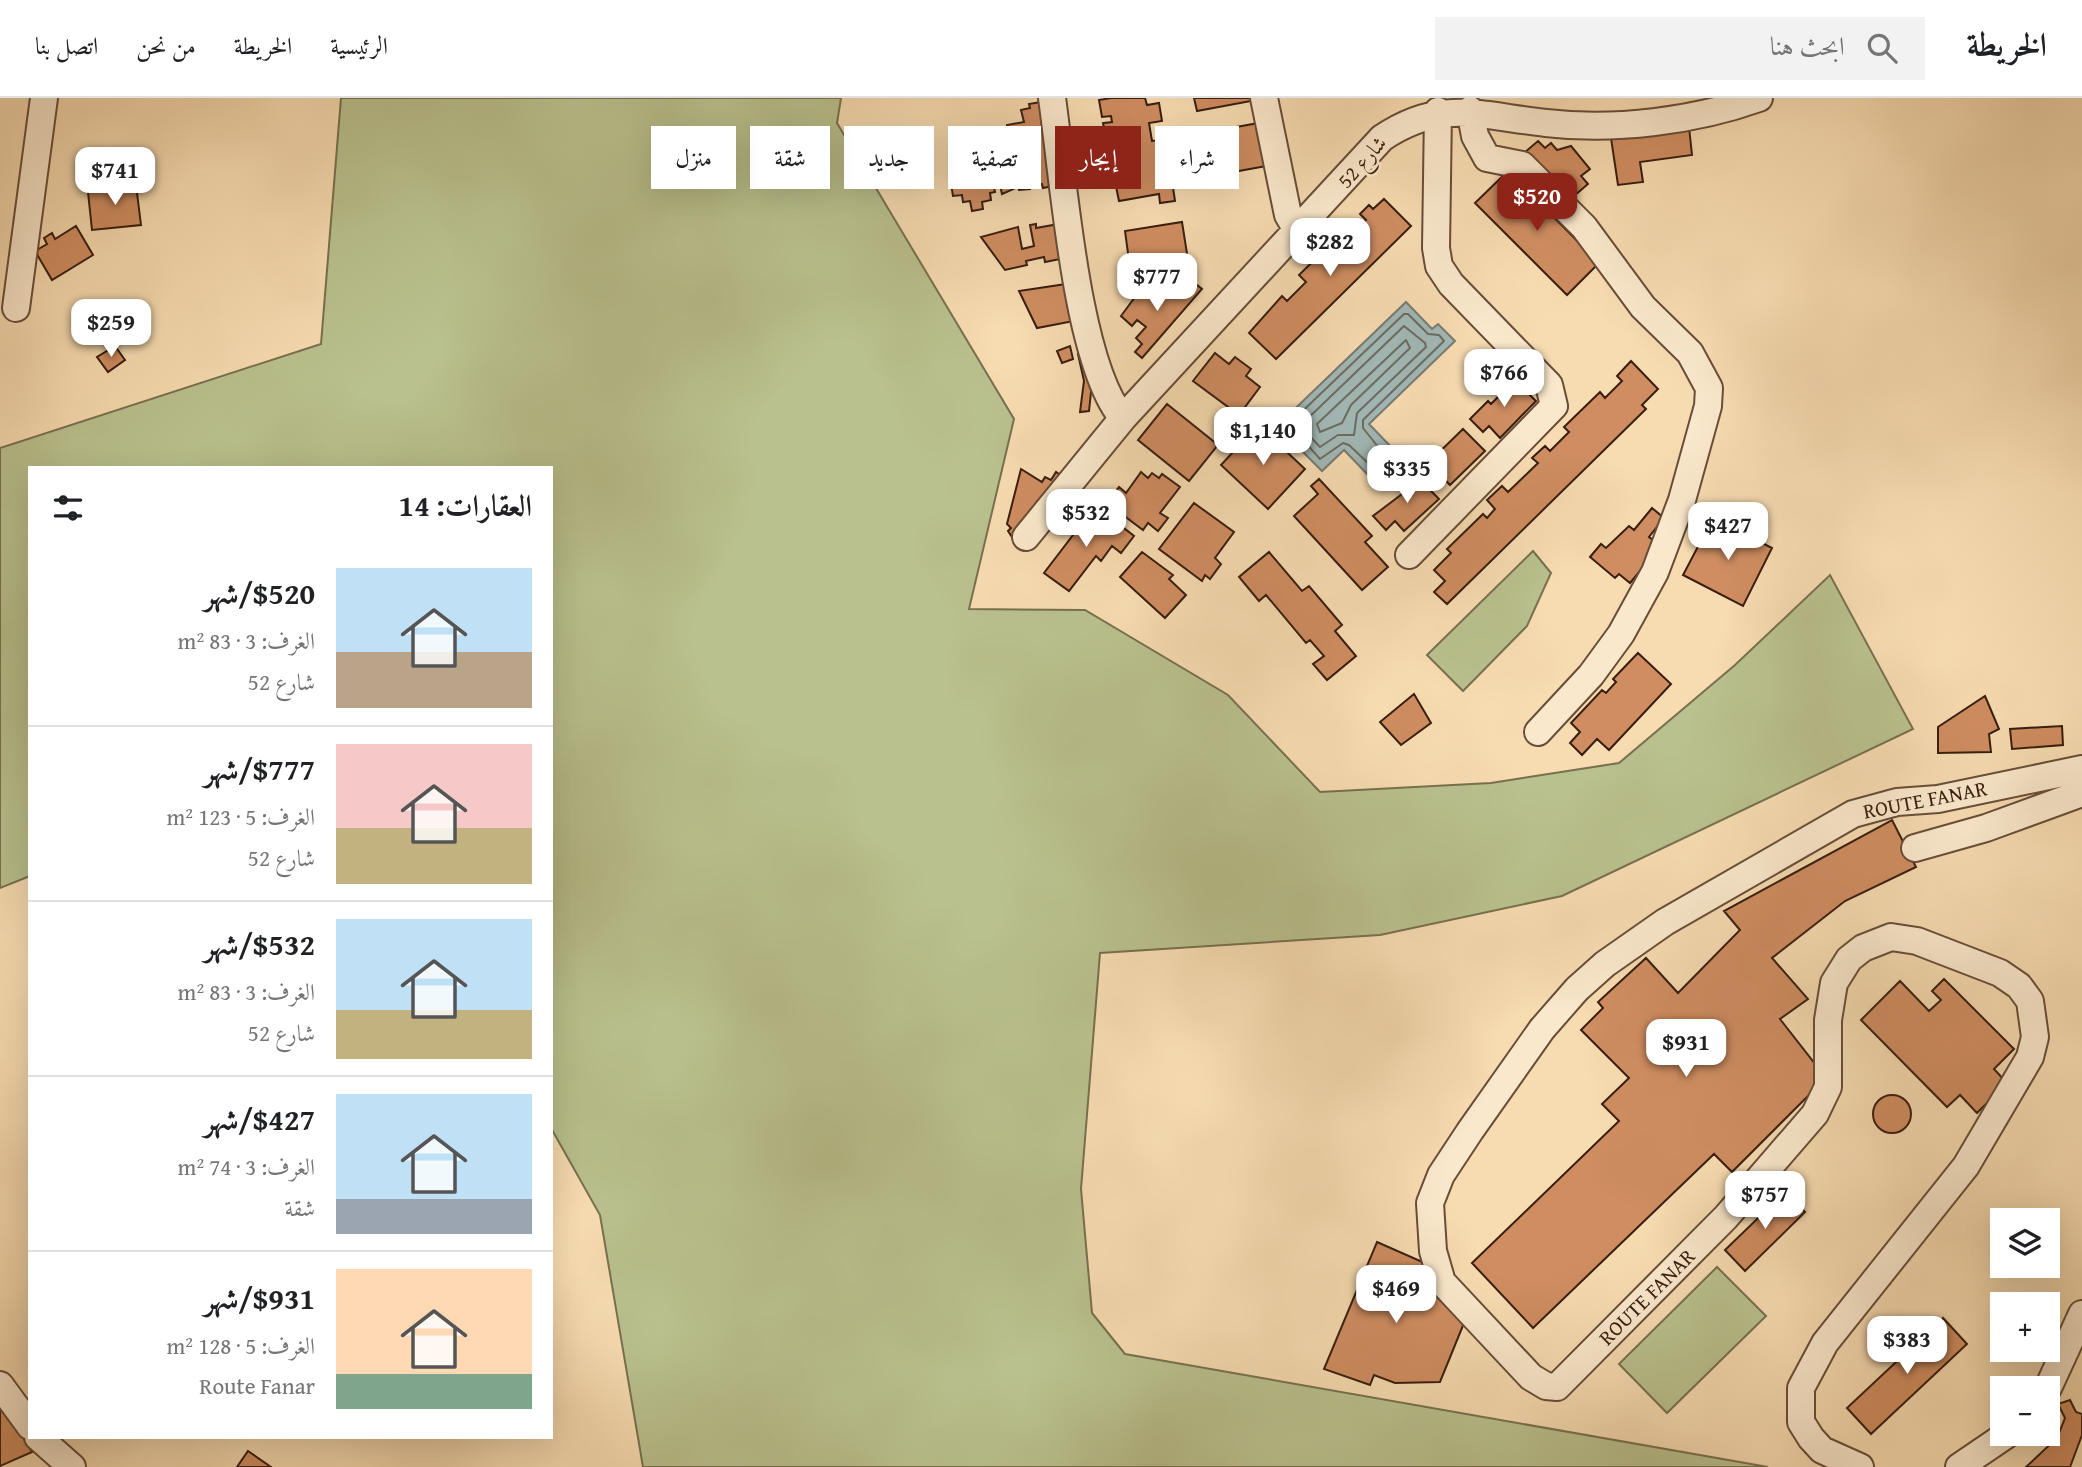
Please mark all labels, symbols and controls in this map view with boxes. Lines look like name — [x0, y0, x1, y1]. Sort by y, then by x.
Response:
search box — [1435, 17, 1925, 80]
text: الخريطة — [1967, 20, 2047, 68]
text: ابحث هنا — [1770, 26, 1845, 65]
text: اتصل بنا — [35, 28, 98, 63]
text: من نحن — [136, 28, 196, 63]
text: الخريطة — [234, 28, 292, 63]
text: الرئيسية — [330, 28, 388, 63]
icon: search — [1863, 29, 1901, 67]
chip: منزل — [651, 126, 736, 189]
chip: شقة — [750, 126, 830, 189]
chip: جديد — [844, 126, 934, 189]
chip: تصفية — [948, 126, 1041, 189]
chip: إيجار — [1055, 126, 1141, 189]
chip: شراء — [1155, 126, 1239, 189]
street label: شارع 52 — [1330, 129, 1396, 197]
pin: $741 — [74, 148, 156, 207]
text: $741 — [91, 153, 139, 186]
pin: $520 — [1496, 174, 1578, 233]
text: $520 — [1513, 179, 1561, 212]
pin: $282 — [1289, 218, 1371, 278]
text: $282 — [1306, 224, 1354, 257]
pin: $777 — [1116, 254, 1198, 313]
text: $777 — [1133, 259, 1181, 292]
pin: $259 — [70, 300, 152, 359]
text: $259 — [87, 305, 135, 338]
pin: $766 — [1463, 350, 1545, 409]
text: $766 — [1480, 355, 1528, 388]
pin: $1,140 — [1206, 408, 1320, 467]
text: $1,140 — [1230, 413, 1296, 446]
pin: $335 — [1366, 446, 1448, 505]
text: $335 — [1383, 451, 1431, 484]
text: العقارات: 14 — [399, 483, 532, 527]
icon: filters — [49, 489, 87, 527]
pin: $532 — [1045, 490, 1127, 549]
text: $532 — [1062, 495, 1110, 528]
pin: $427 — [1687, 503, 1769, 562]
text: $427 — [1704, 508, 1752, 541]
text: $520/شهر — [204, 571, 315, 615]
icon: home — [392, 596, 476, 680]
text: الغرف: 3 · 83 m² — [178, 624, 315, 657]
text: شارع 52 — [248, 665, 315, 698]
text: $777/شهر — [204, 747, 315, 791]
icon: home — [392, 772, 476, 856]
street label: ROUTE FANAR — [1860, 772, 1990, 827]
text: الغرف: 5 · 123 m² — [167, 800, 315, 833]
text: شارع 52 — [248, 841, 315, 874]
text: $532/شهر — [204, 922, 315, 966]
icon: home — [392, 947, 476, 1031]
text: الغرف: 3 · 83 m² — [178, 975, 315, 1008]
text: شارع 52 — [248, 1016, 315, 1049]
pin: $931 — [1645, 1020, 1727, 1079]
text: $931 — [1662, 1025, 1710, 1058]
text: $427/شهر — [204, 1097, 315, 1141]
icon: home — [392, 1122, 476, 1206]
text: الغرف: 3 · 74 m² — [178, 1150, 315, 1183]
pin: $757 — [1724, 1172, 1806, 1231]
text: $757 — [1741, 1177, 1789, 1210]
text: شقة — [285, 1191, 315, 1224]
map controls — [1990, 1208, 2060, 1446]
button: layers — [1990, 1208, 2060, 1278]
street label: ROUTE FANAR — [1591, 1241, 1703, 1352]
pin: $469 — [1355, 1266, 1437, 1325]
text: $469 — [1372, 1271, 1420, 1304]
text: $931/شهر — [204, 1276, 315, 1320]
button: + — [1990, 1292, 2060, 1362]
icon: home — [392, 1297, 476, 1381]
pin: $383 — [1866, 1316, 1948, 1376]
text: $383 — [1883, 1322, 1931, 1355]
text: الغرف: 5 · 128 m² — [167, 1329, 315, 1362]
text: Route Fanar — [199, 1369, 315, 1402]
button: − — [1990, 1376, 2060, 1446]

